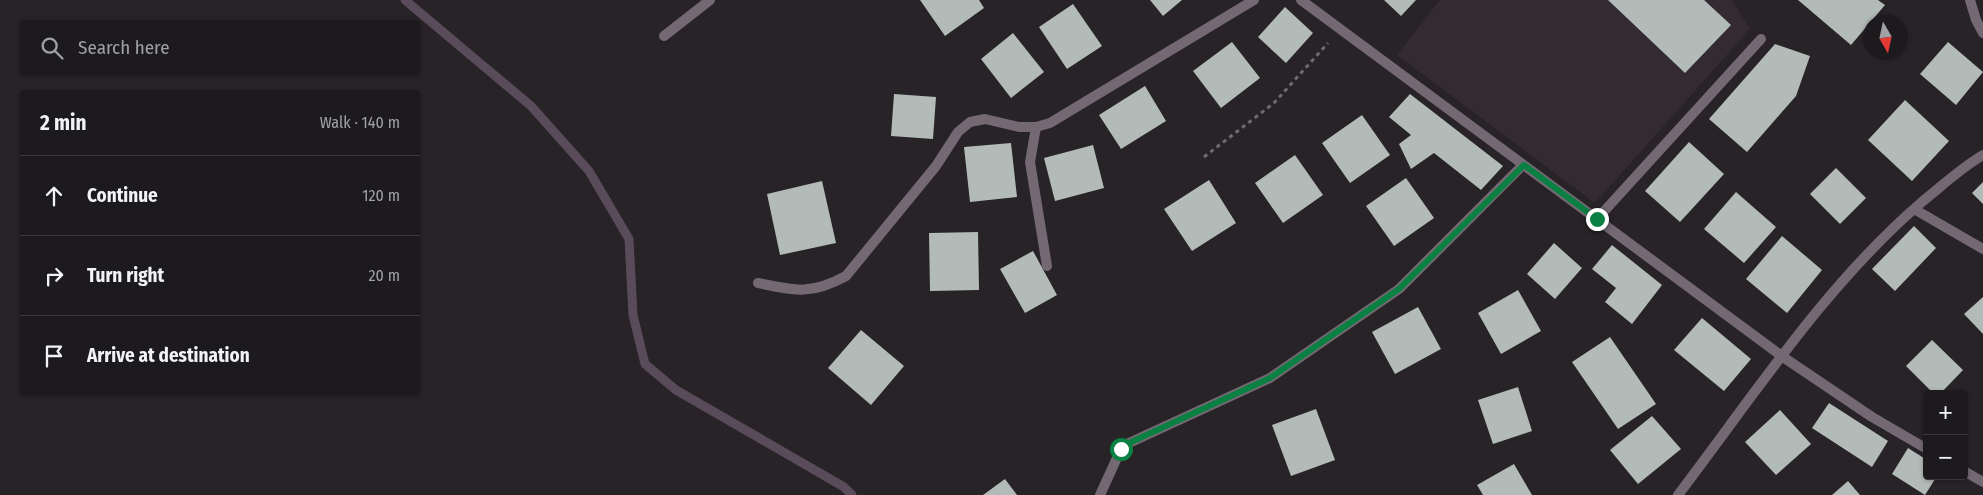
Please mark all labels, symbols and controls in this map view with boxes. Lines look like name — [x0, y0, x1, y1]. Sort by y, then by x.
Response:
north arrow — [1863, 15, 1908, 60]
search box — [20, 20, 420, 75]
icon: search — [38, 34, 66, 62]
text: Search here — [78, 36, 170, 59]
text: 2 min — [40, 110, 87, 136]
text: Walk · 140 m — [320, 113, 400, 132]
icon: ahead — [40, 182, 68, 210]
text: Continue — [87, 184, 158, 207]
text: 120 m — [362, 186, 400, 205]
route end — [1586, 208, 1609, 231]
icon: right — [40, 262, 68, 290]
text: Turn right — [87, 264, 164, 287]
text: 20 m — [369, 266, 400, 285]
icon: arrive — [40, 342, 68, 370]
text: Arrive at destination — [87, 344, 250, 367]
map controls — [1923, 390, 1968, 480]
button: + — [1923, 390, 1968, 435]
button: − — [1923, 435, 1968, 480]
route start — [1110, 438, 1133, 461]

